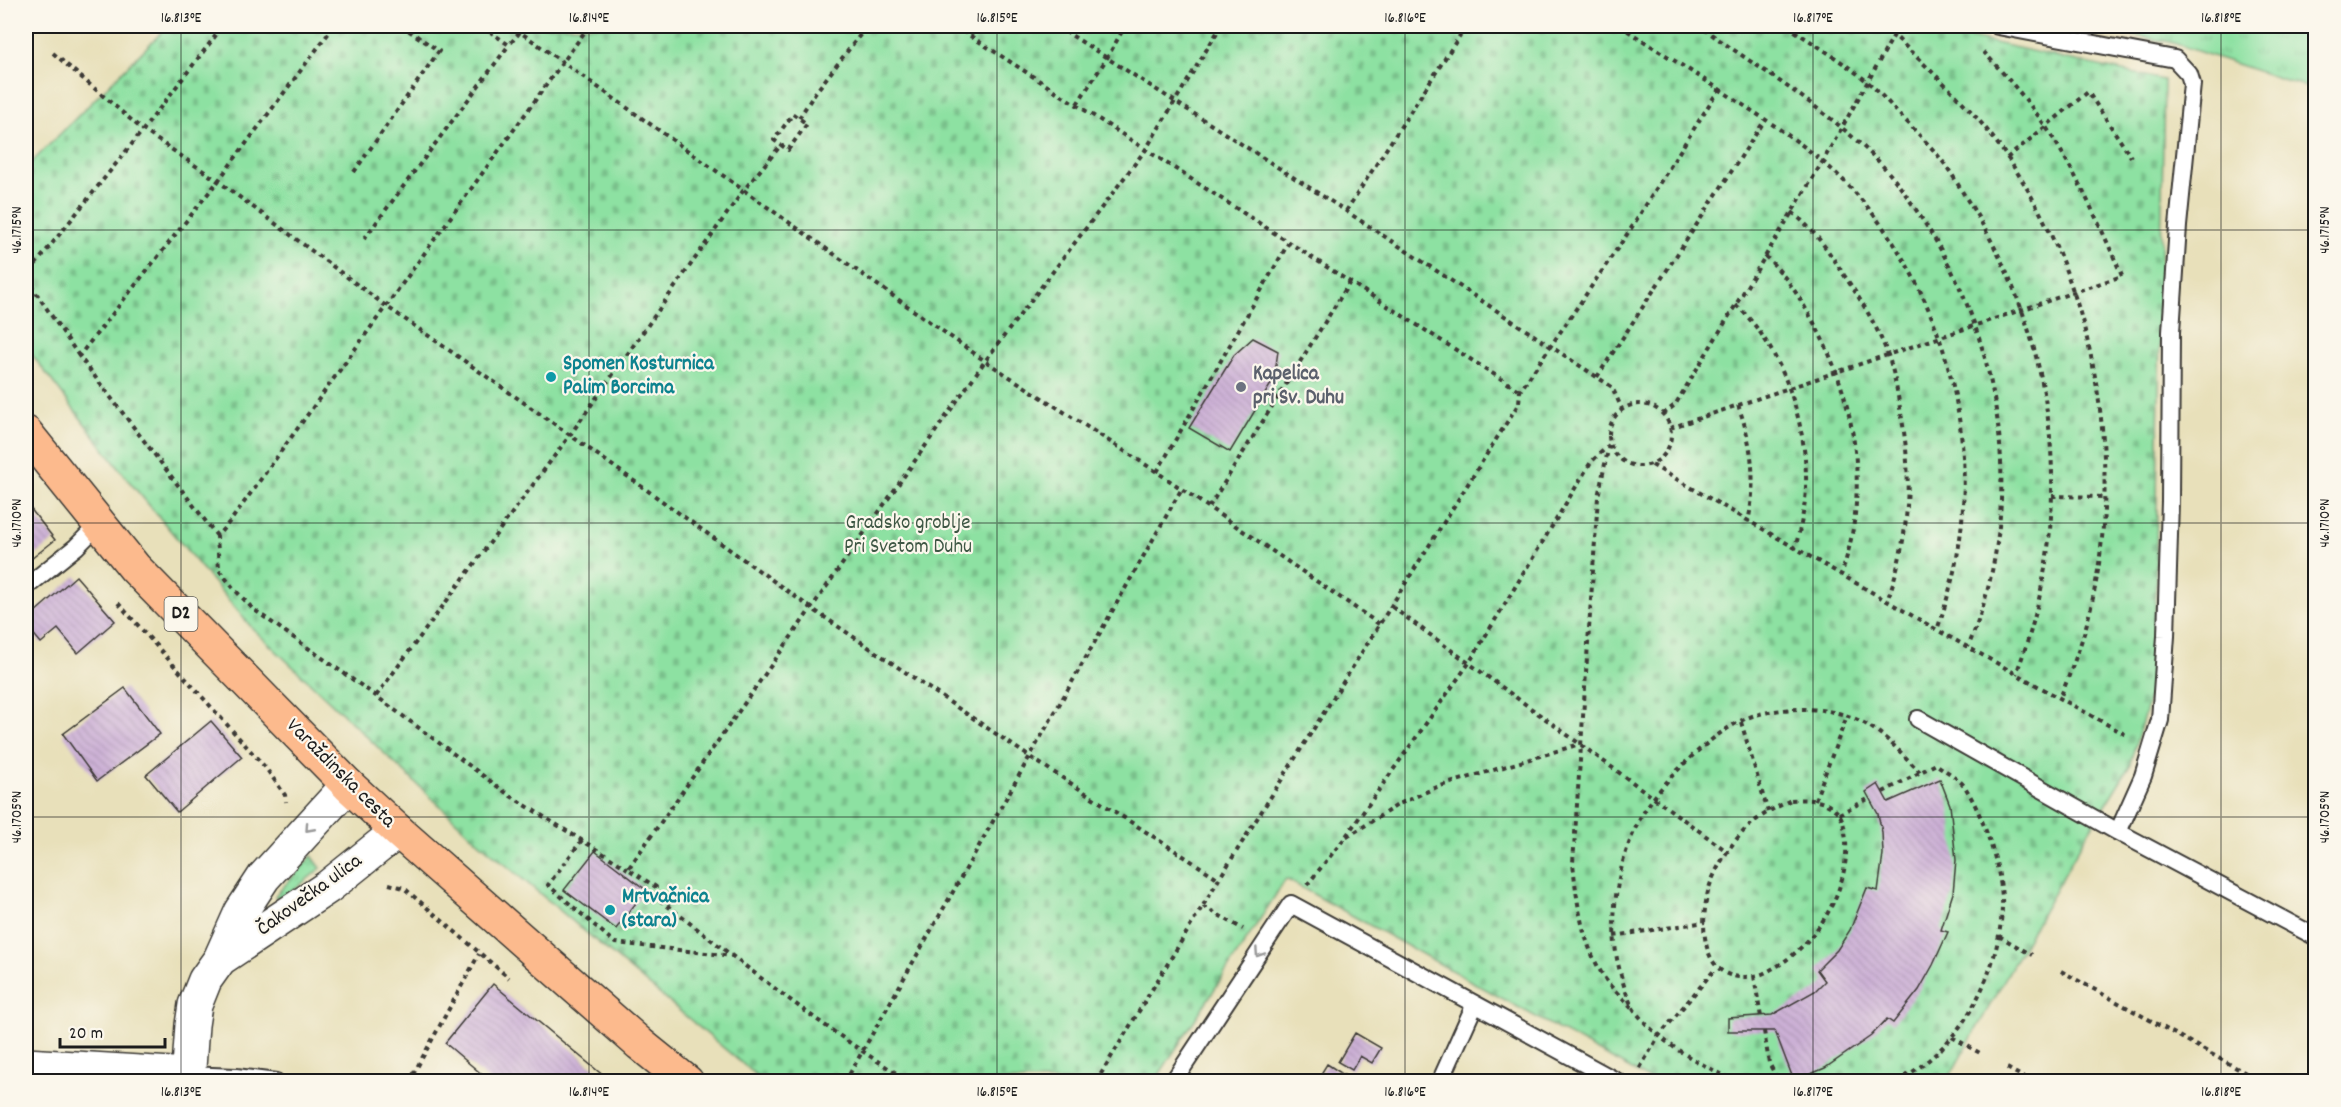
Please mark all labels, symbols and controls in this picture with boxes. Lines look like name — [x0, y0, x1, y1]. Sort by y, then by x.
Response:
text: 16.813°E — [161, 8, 202, 30]
text: 16.814°E — [569, 8, 609, 30]
text: 16.815°E — [977, 8, 1018, 30]
text: 16.816°E — [1384, 8, 1426, 30]
text: 16.817°E — [1793, 8, 1833, 30]
text: 16.818°E — [2201, 8, 2241, 30]
text: 46.1715°N — [7, 206, 29, 254]
text: 46.1715°N — [2315, 206, 2337, 254]
place label: Spomen Kosturnica Palim Borcima — [563, 350, 715, 404]
place label: Kapelica pri Sv. Duhu — [1253, 360, 1344, 414]
marker: Spomen Kosturnica Palim Borcima — [544, 370, 558, 384]
marker: Kapelica pri Sv. Duhu — [1234, 380, 1248, 394]
text: 46.1710°N — [7, 499, 29, 547]
text: 46.1710°N — [2315, 499, 2337, 547]
park label: Gradsko groblje Pri Svetom Duhu — [844, 509, 972, 563]
road number: D2 — [164, 597, 198, 631]
street label: Varaždinska cesta — [278, 712, 402, 836]
text: 46.1705°N — [7, 791, 29, 843]
text: 46.1705°N — [2315, 791, 2337, 843]
one-way arrow — [305, 821, 316, 832]
street label: Čakovečka ulica — [251, 847, 370, 945]
place label: Mrtvačnica (stara) — [622, 883, 710, 937]
marker: Mrtvačnica (stara) — [603, 903, 617, 917]
one-way arrow — [1255, 946, 1266, 957]
scale bar — [60, 1011, 165, 1049]
text: 20 m — [69, 1022, 103, 1047]
text: 16.813°E — [161, 1082, 202, 1104]
text: 16.814°E — [569, 1082, 609, 1104]
text: 16.815°E — [977, 1082, 1018, 1104]
text: 16.816°E — [1384, 1082, 1426, 1104]
text: 16.817°E — [1793, 1082, 1833, 1104]
text: 16.818°E — [2201, 1082, 2241, 1104]

